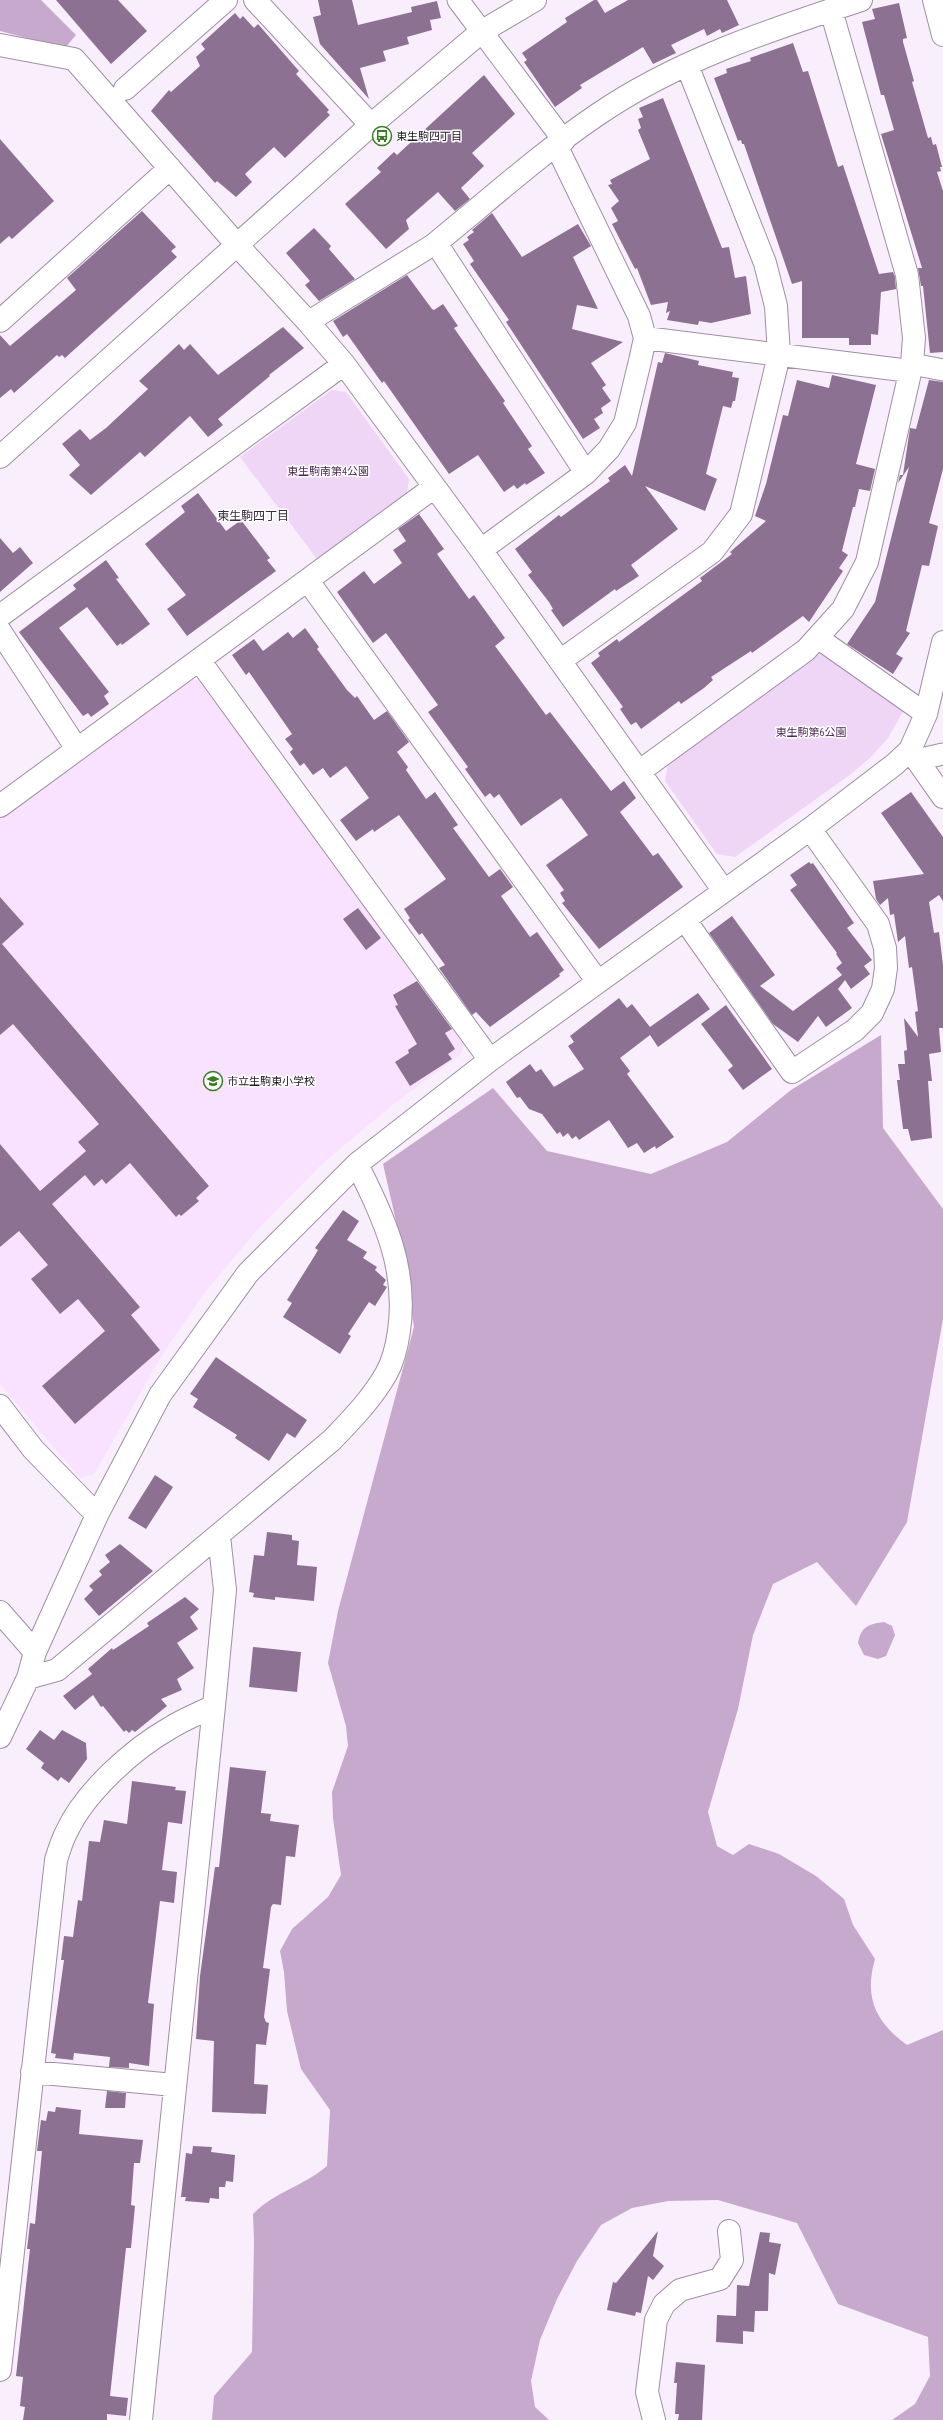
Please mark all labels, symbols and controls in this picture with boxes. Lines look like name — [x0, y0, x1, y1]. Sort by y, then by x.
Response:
bus stop icon: 東生駒四丁目 — [371, 125, 393, 147]
place label: 東生駒四丁目 — [396, 129, 462, 143]
park label: 東生駒南第4公園 — [287, 464, 369, 478]
district label: 東生駒四丁目 — [217, 508, 289, 523]
park label: 東生駒第6公園 — [776, 725, 846, 739]
school or university icon: 市立生駒東小学校 — [202, 1070, 224, 1092]
place label: 市立生駒東小学校 — [227, 1074, 315, 1088]

